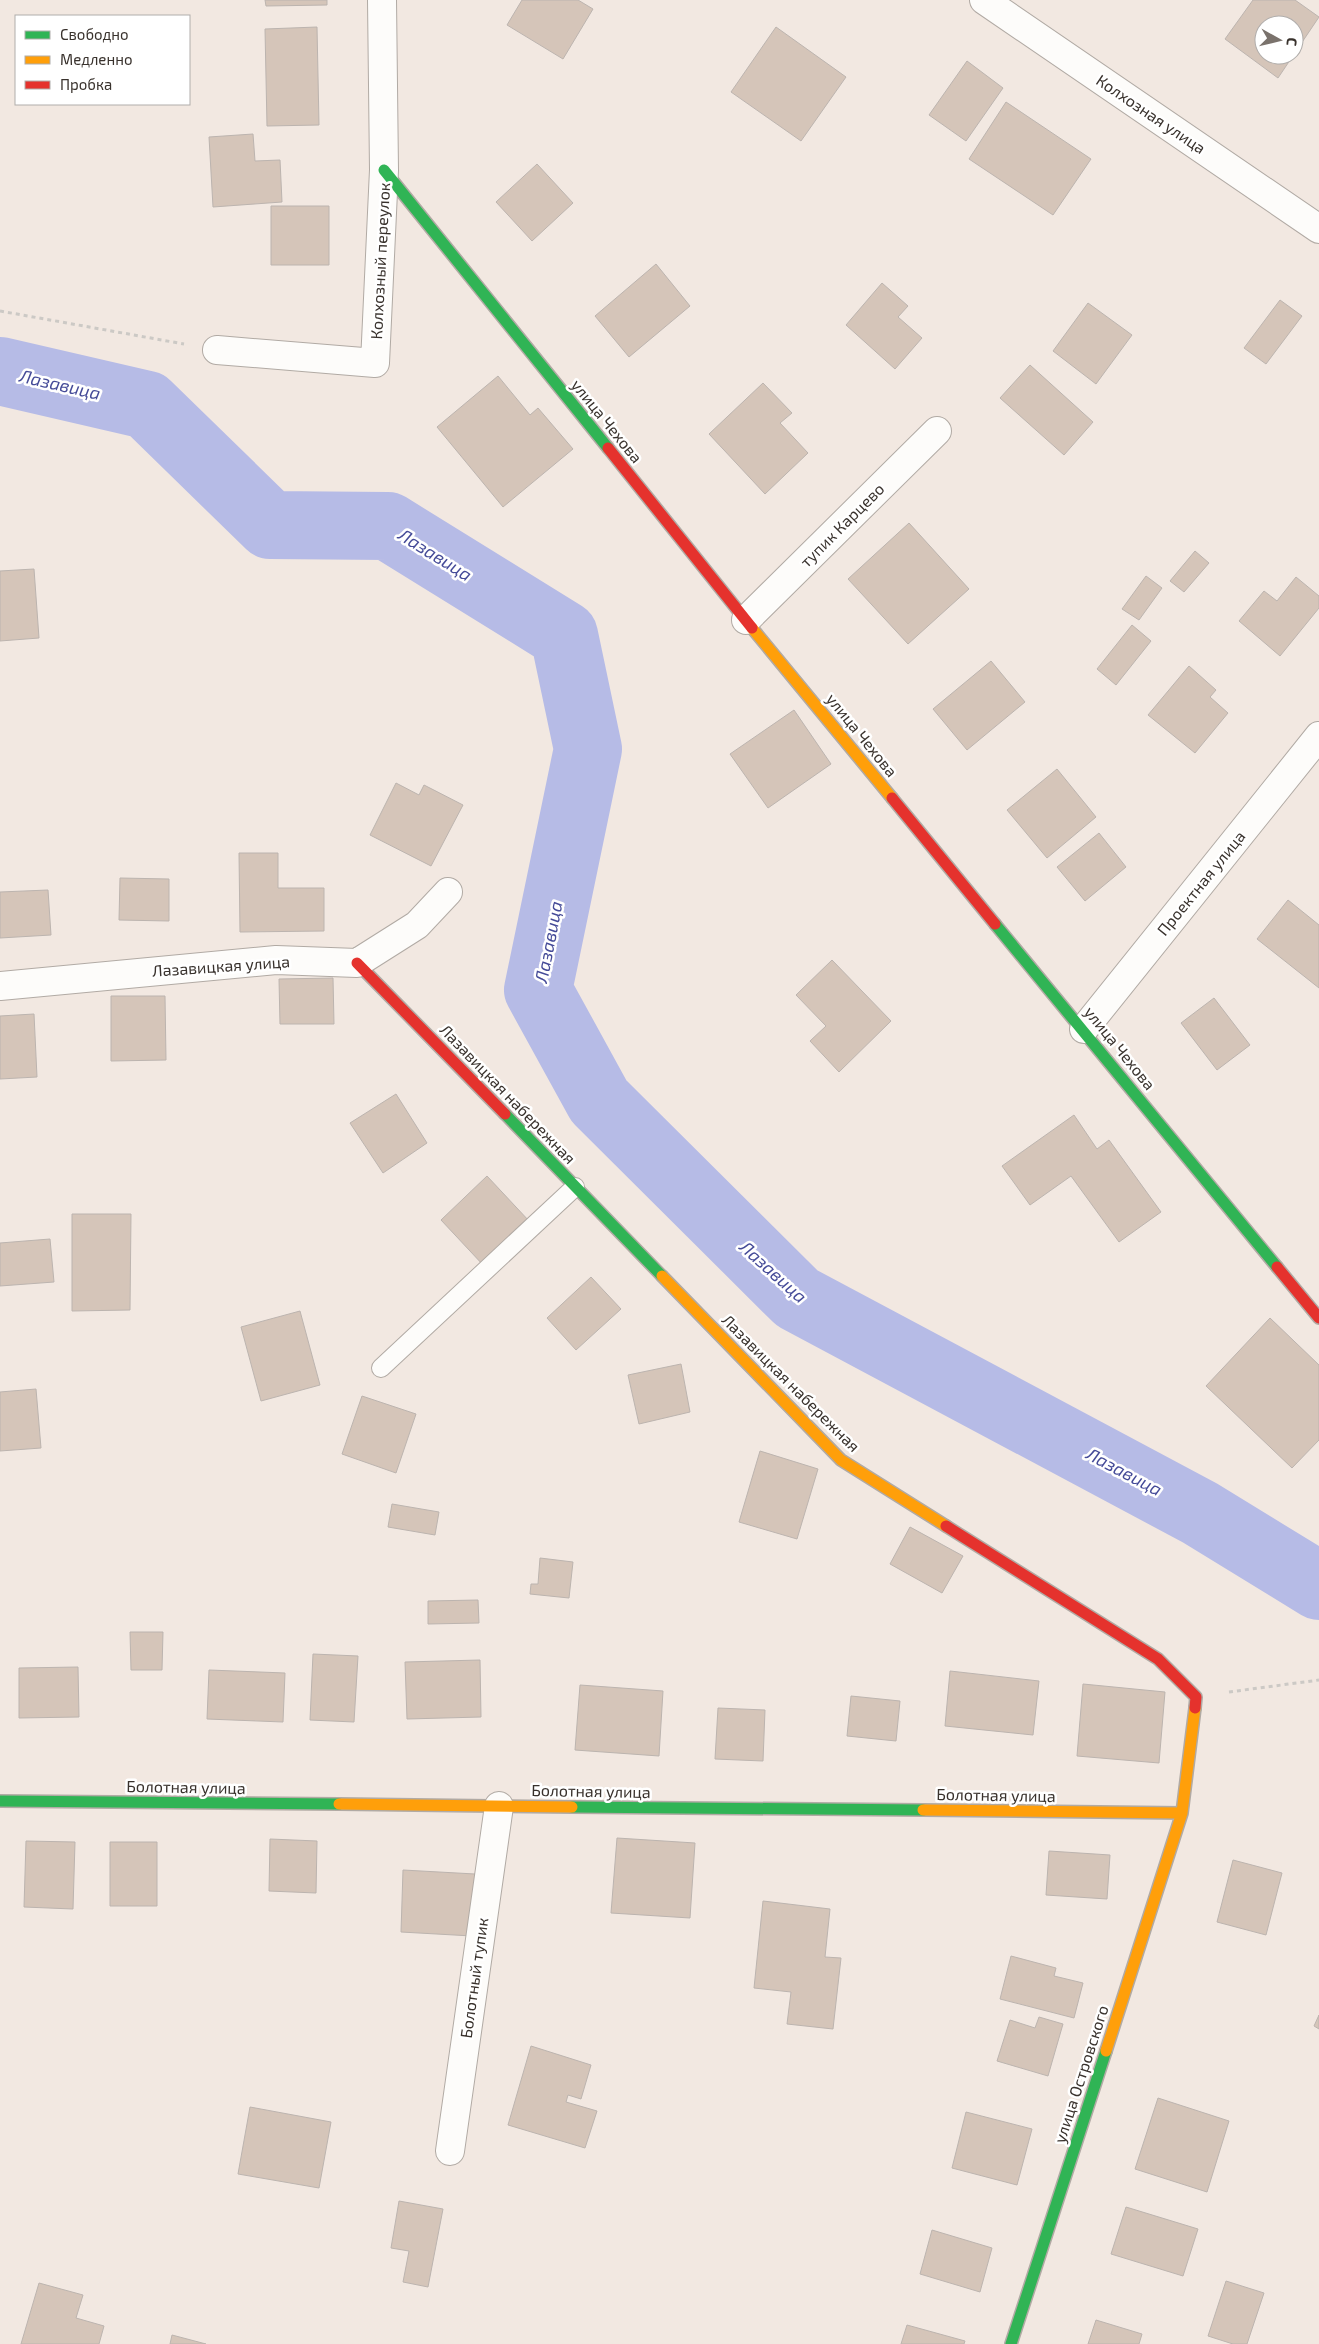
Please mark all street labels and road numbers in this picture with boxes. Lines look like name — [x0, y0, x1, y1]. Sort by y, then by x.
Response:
street label: Колхозная улица — [1092, 70, 1210, 158]
street label: Колхозный переулок — [366, 182, 394, 340]
street label: улица Чехова — [567, 375, 647, 467]
street label: тупик Карцево — [796, 479, 888, 571]
street label: улица Чехова — [822, 689, 902, 781]
street label: Проектная улица — [1153, 826, 1249, 940]
street label: Лазавицкая улица — [151, 951, 291, 981]
street label: улица Чехова — [1080, 1002, 1160, 1094]
street label: Лазавицкая набережная — [437, 1020, 580, 1167]
street label: Лазавицкая набережная — [719, 1310, 864, 1455]
street label: Болотная улица — [126, 1776, 246, 1798]
street label: Болотная улица — [531, 1780, 651, 1802]
street label: Болотная улица — [936, 1784, 1056, 1806]
street label: Болотный тупик — [456, 1916, 492, 2040]
street label: улица Островского — [1049, 2003, 1113, 2145]

